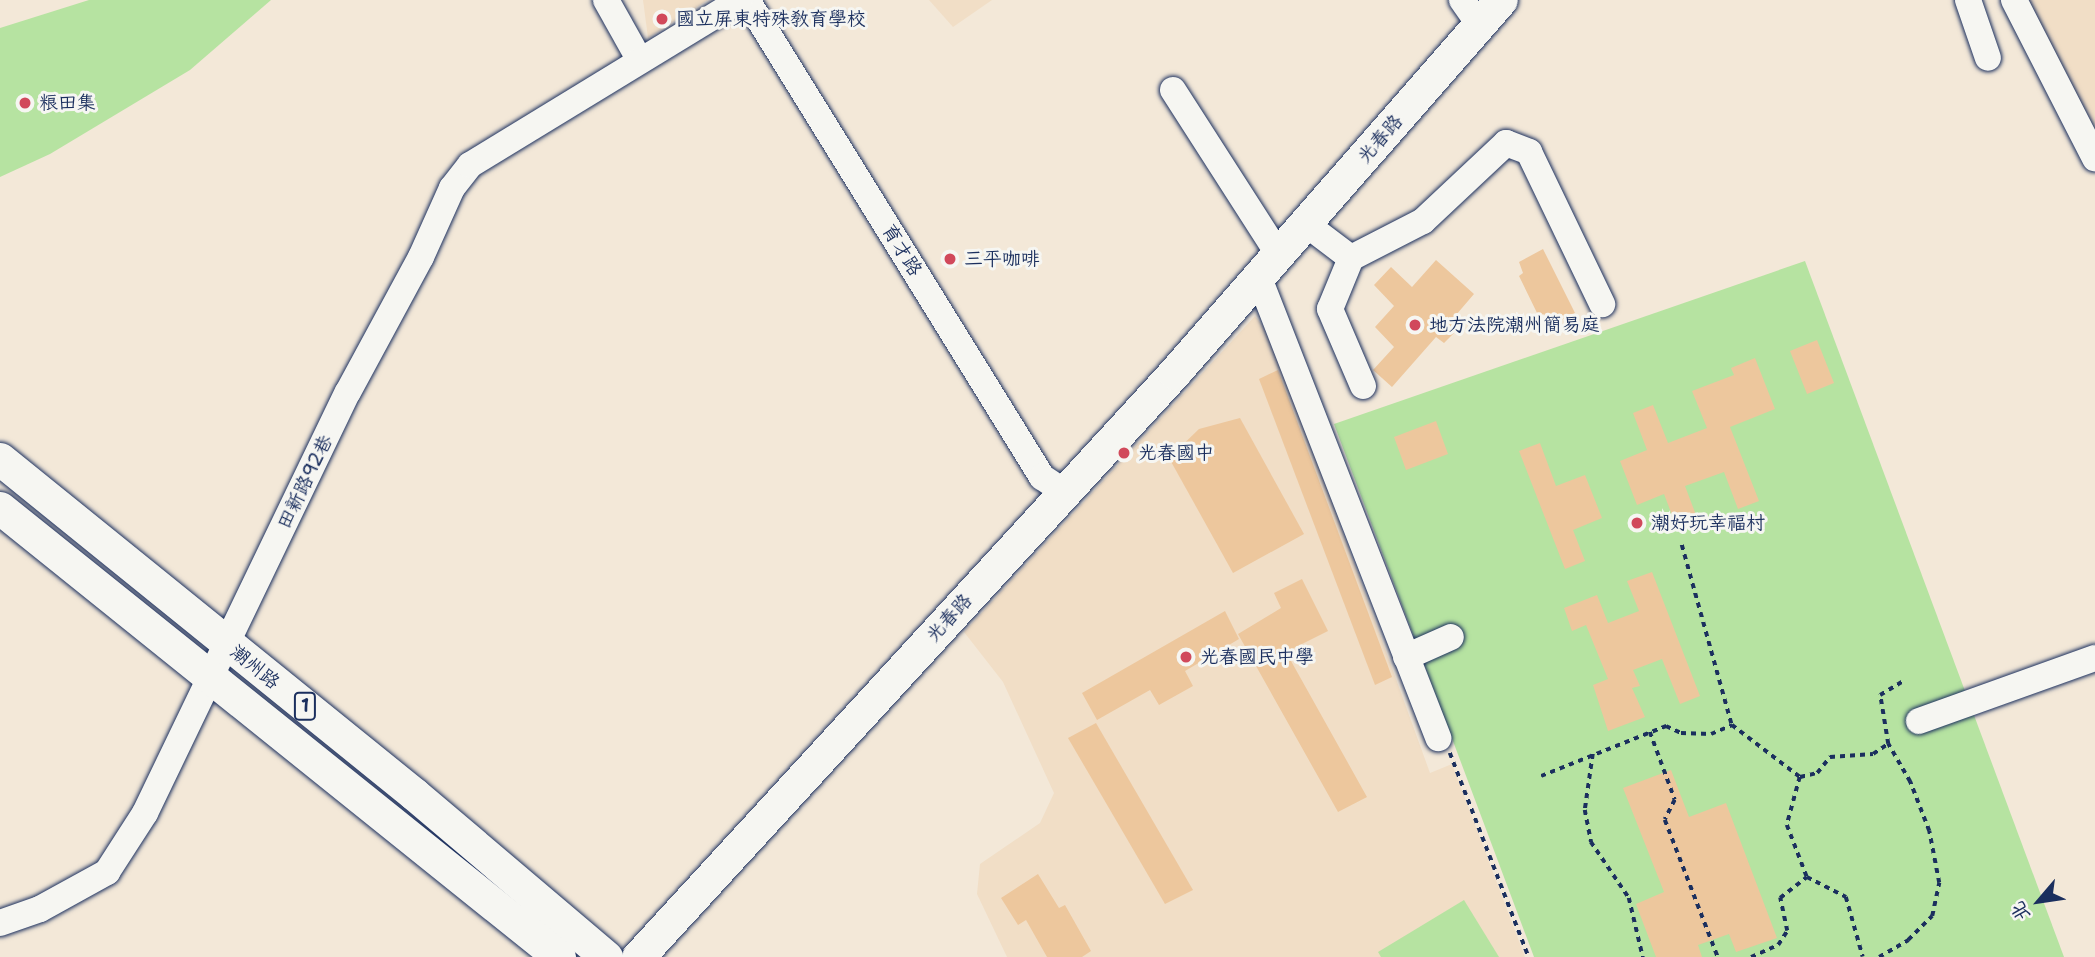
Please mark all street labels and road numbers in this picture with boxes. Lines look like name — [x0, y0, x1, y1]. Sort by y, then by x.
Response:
street label: 光春路 — [1353, 110, 1407, 168]
street label: 育才路 — [877, 220, 927, 280]
street label: 田新路92巷 — [272, 431, 338, 533]
street label: 光春路 — [921, 589, 977, 647]
street label: 潮州路 — [226, 640, 284, 694]
road number: 1 — [293, 692, 317, 720]

